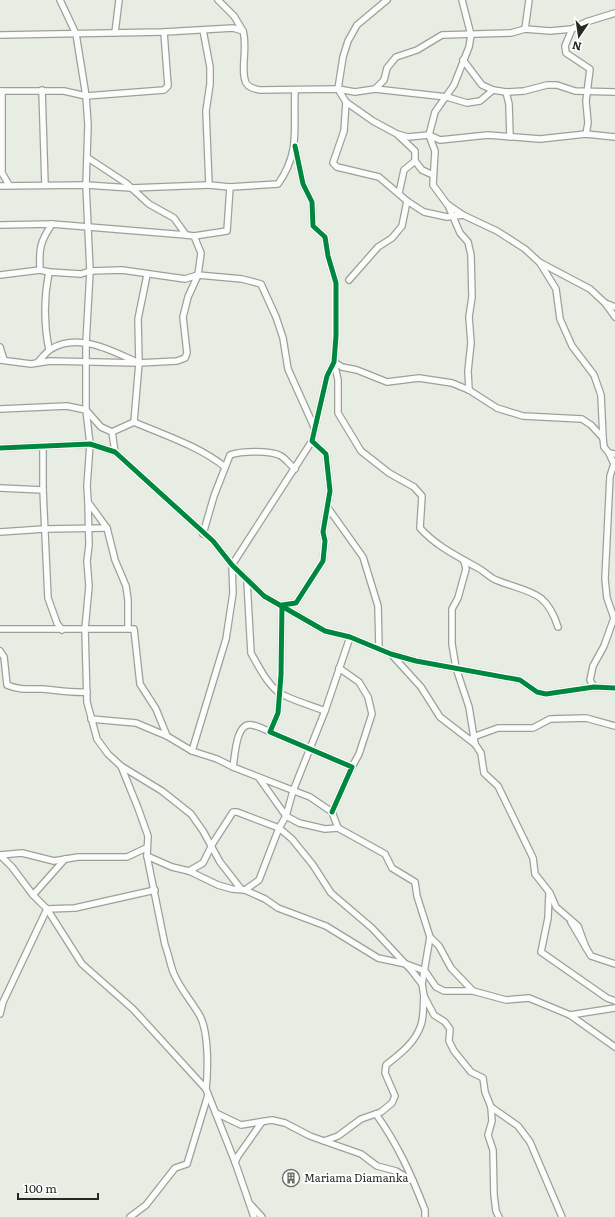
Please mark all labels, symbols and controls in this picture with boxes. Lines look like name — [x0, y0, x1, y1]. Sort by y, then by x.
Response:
north arrow — [559, 16, 599, 56]
text: N — [570, 38, 583, 56]
building icon: Mariama Diamanka — [281, 1168, 301, 1188]
place label: Mariama Diamanka — [304, 1169, 408, 1185]
scale bar — [18, 1175, 98, 1201]
text: 100 m — [24, 1179, 57, 1197]

